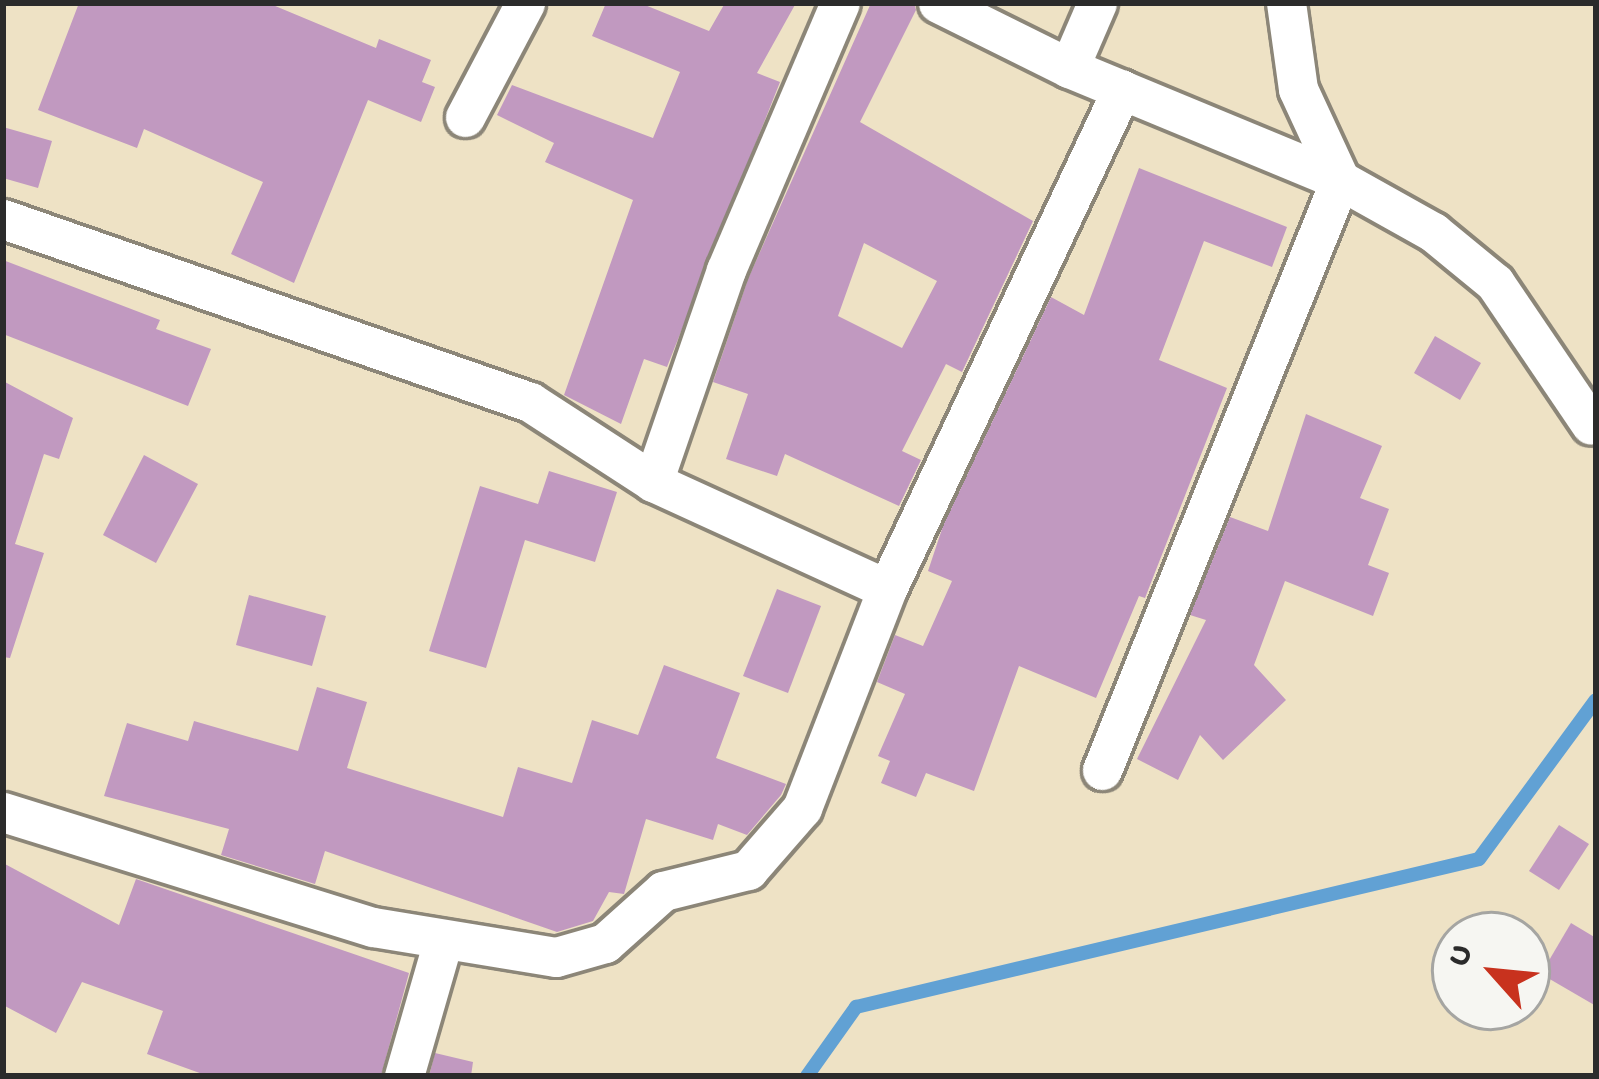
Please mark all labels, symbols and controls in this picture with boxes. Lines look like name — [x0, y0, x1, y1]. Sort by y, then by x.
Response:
north arrow — [1431, 911, 1551, 1031]
text: U — [1440, 939, 1483, 973]

